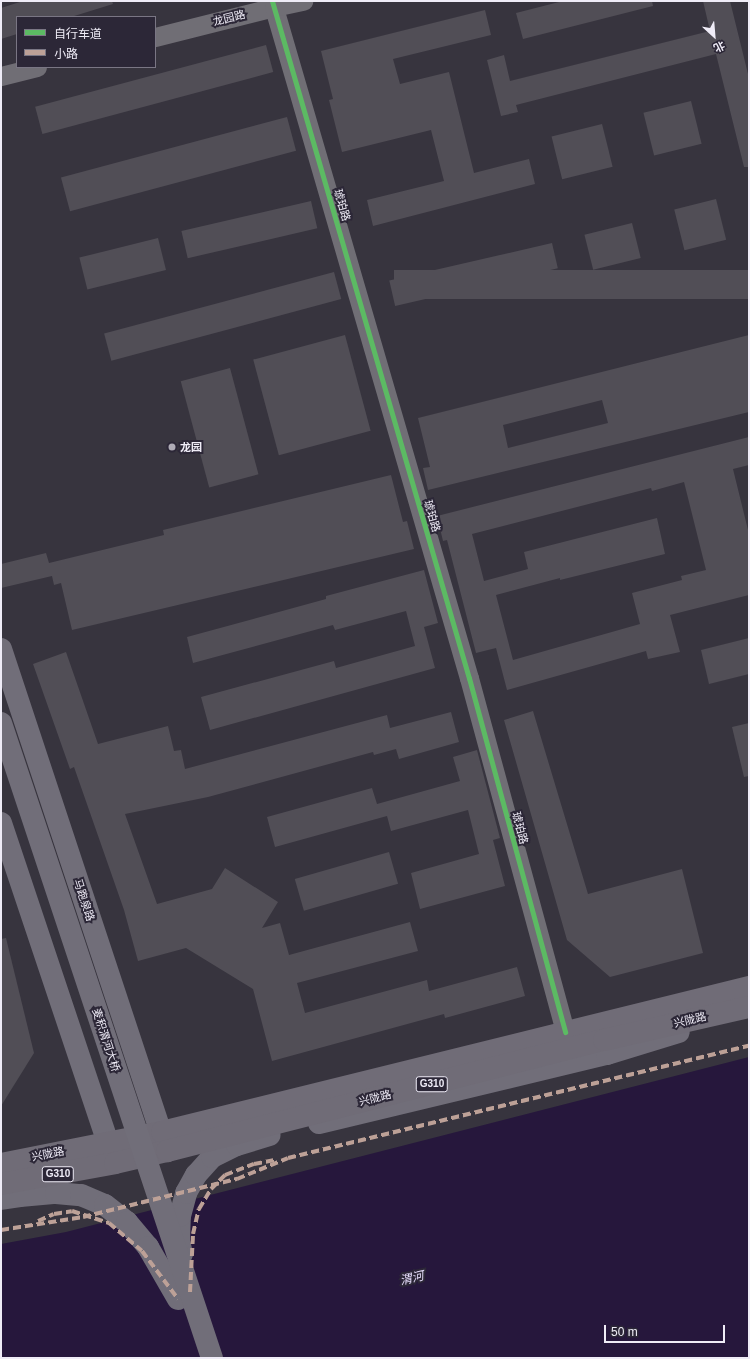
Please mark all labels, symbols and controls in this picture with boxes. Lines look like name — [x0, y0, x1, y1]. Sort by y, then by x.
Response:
street label: 龙园路 — [211, 8, 247, 28]
legend — [16, 16, 156, 68]
north arrow — [694, 16, 734, 56]
text: 自行车道 — [54, 27, 102, 41]
text: 北 — [712, 39, 727, 55]
text: 小路 — [54, 47, 78, 61]
street label: 琥珀路 — [331, 187, 353, 223]
place label: 龙园 — [180, 440, 202, 454]
marker: 龙园 — [167, 442, 177, 452]
street label: 琥珀路 — [421, 498, 443, 534]
street label: 琥珀路 — [509, 810, 531, 846]
street label: 马跑泉路 — [71, 877, 97, 923]
street label: 麦积渭河大桥 — [90, 1007, 122, 1073]
street label: 兴陇路 — [672, 1010, 708, 1030]
road number: G310 — [415, 1076, 449, 1092]
street label: 兴陇路 — [357, 1088, 393, 1108]
street label: 兴陇路 — [31, 1144, 65, 1164]
road number: G310 — [41, 1166, 75, 1182]
water label: 渭河 — [399, 1269, 425, 1289]
scale bar — [606, 1317, 727, 1343]
text: 50 m — [611, 1325, 638, 1339]

